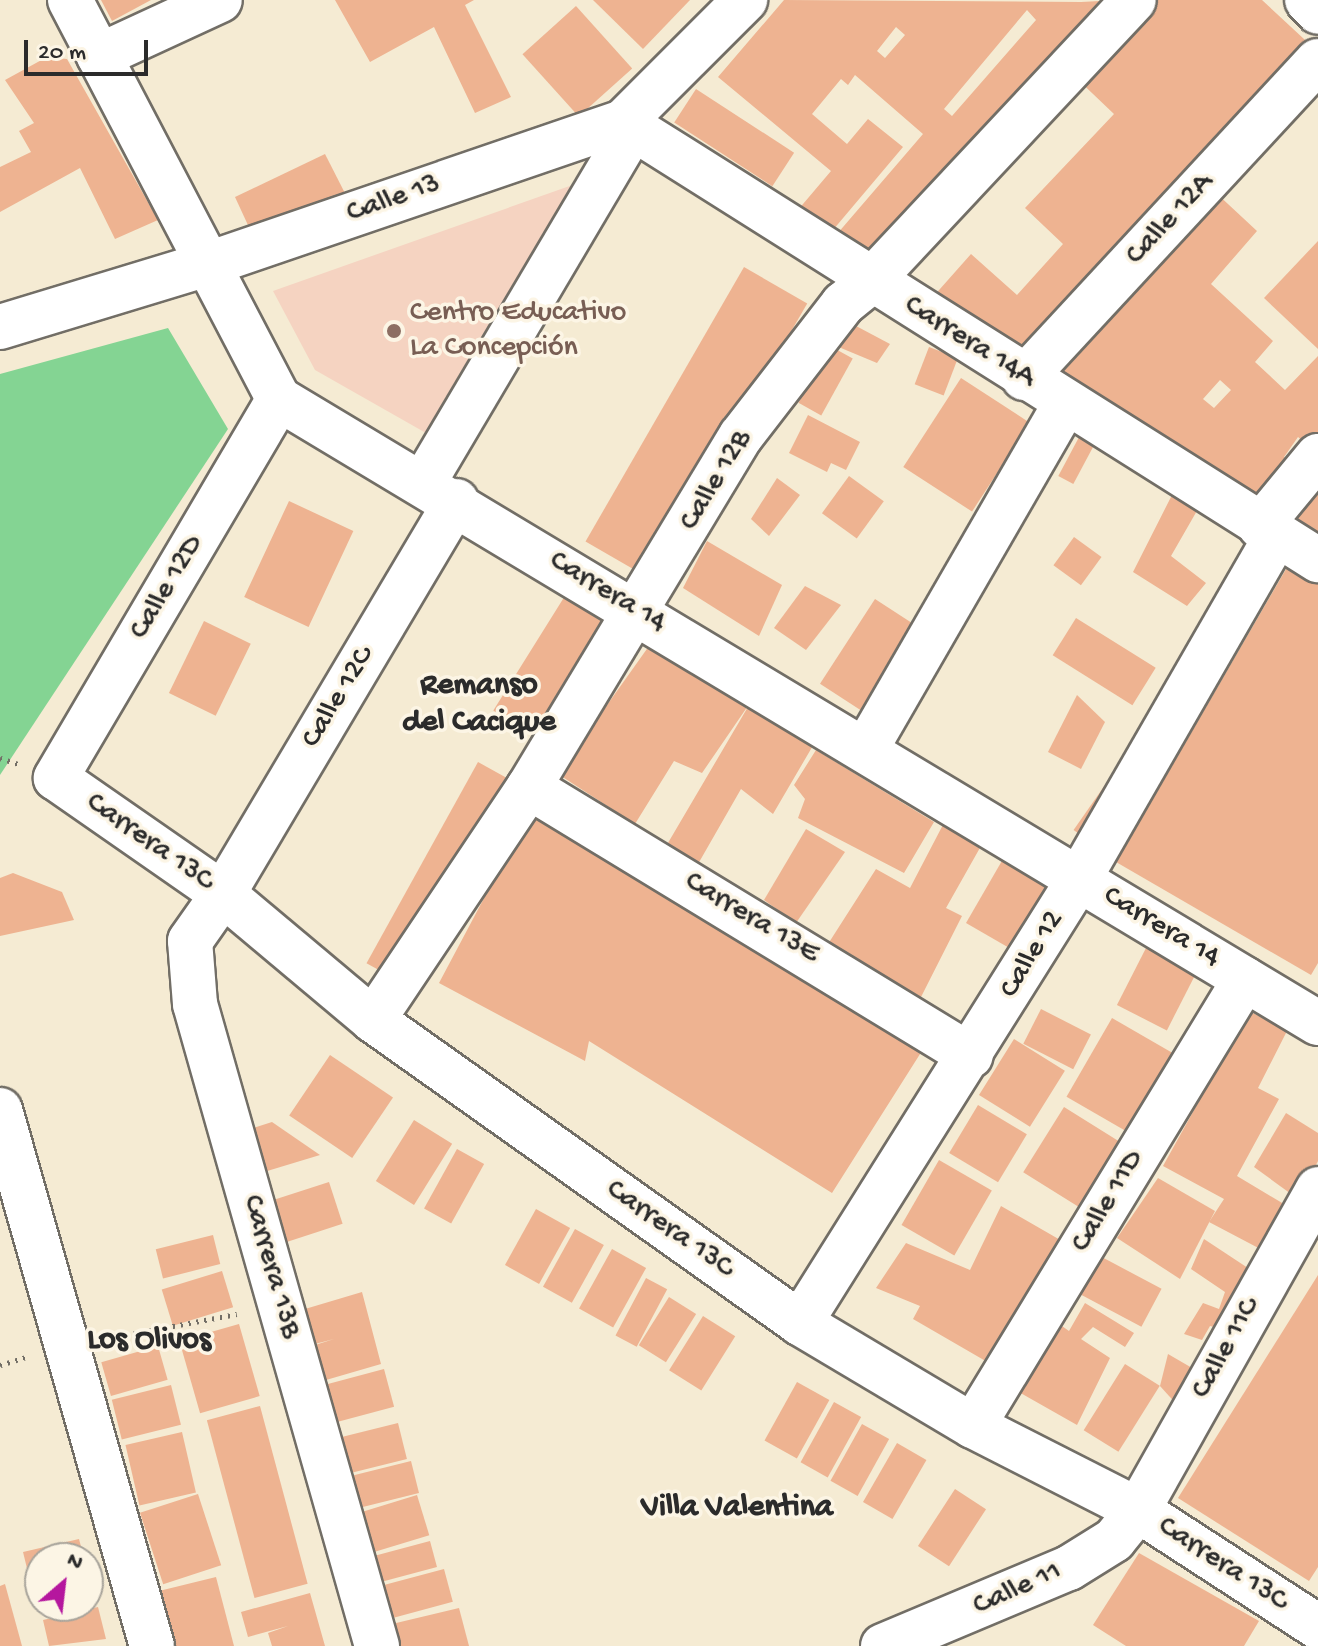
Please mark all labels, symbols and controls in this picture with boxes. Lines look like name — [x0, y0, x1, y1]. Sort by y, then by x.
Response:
scale bar — [28, 24, 152, 74]
text: 20 m — [38, 39, 86, 68]
street label: Calle 12A — [1119, 166, 1223, 274]
street label: Calle 13 — [343, 167, 445, 233]
street label: Carrera 14A — [897, 289, 1041, 397]
place label: Centro Educativo La Concepción — [410, 296, 626, 366]
marker: Centro Educativo La Concepción — [385, 322, 403, 340]
street label: Calle 12B — [673, 424, 761, 538]
street label: Calle 12D — [123, 529, 213, 647]
street label: Carrera 14 — [542, 544, 672, 642]
street label: Calle 12C — [295, 641, 383, 755]
district label: Remanso del Cacique — [402, 668, 556, 743]
street label: Carrera 13C — [78, 786, 220, 900]
street label: Carrera 13E — [677, 865, 825, 973]
street label: Carrera 14 — [1096, 879, 1226, 977]
street label: Calle 12 — [993, 905, 1073, 1005]
street label: Calle 11D — [1065, 1145, 1153, 1259]
street label: Carrera 13C — [598, 1173, 740, 1287]
street label: Carrera 13B — [232, 1191, 308, 1343]
street label: Calle 11C — [1185, 1293, 1269, 1405]
district label: Los Olivos — [87, 1322, 211, 1360]
district label: Villa Valentina — [641, 1489, 833, 1527]
street label: Carrera 13C — [1150, 1510, 1294, 1620]
north arrow — [24, 1542, 104, 1622]
text: N — [62, 1548, 87, 1577]
street label: Calle 11 — [968, 1555, 1068, 1625]

